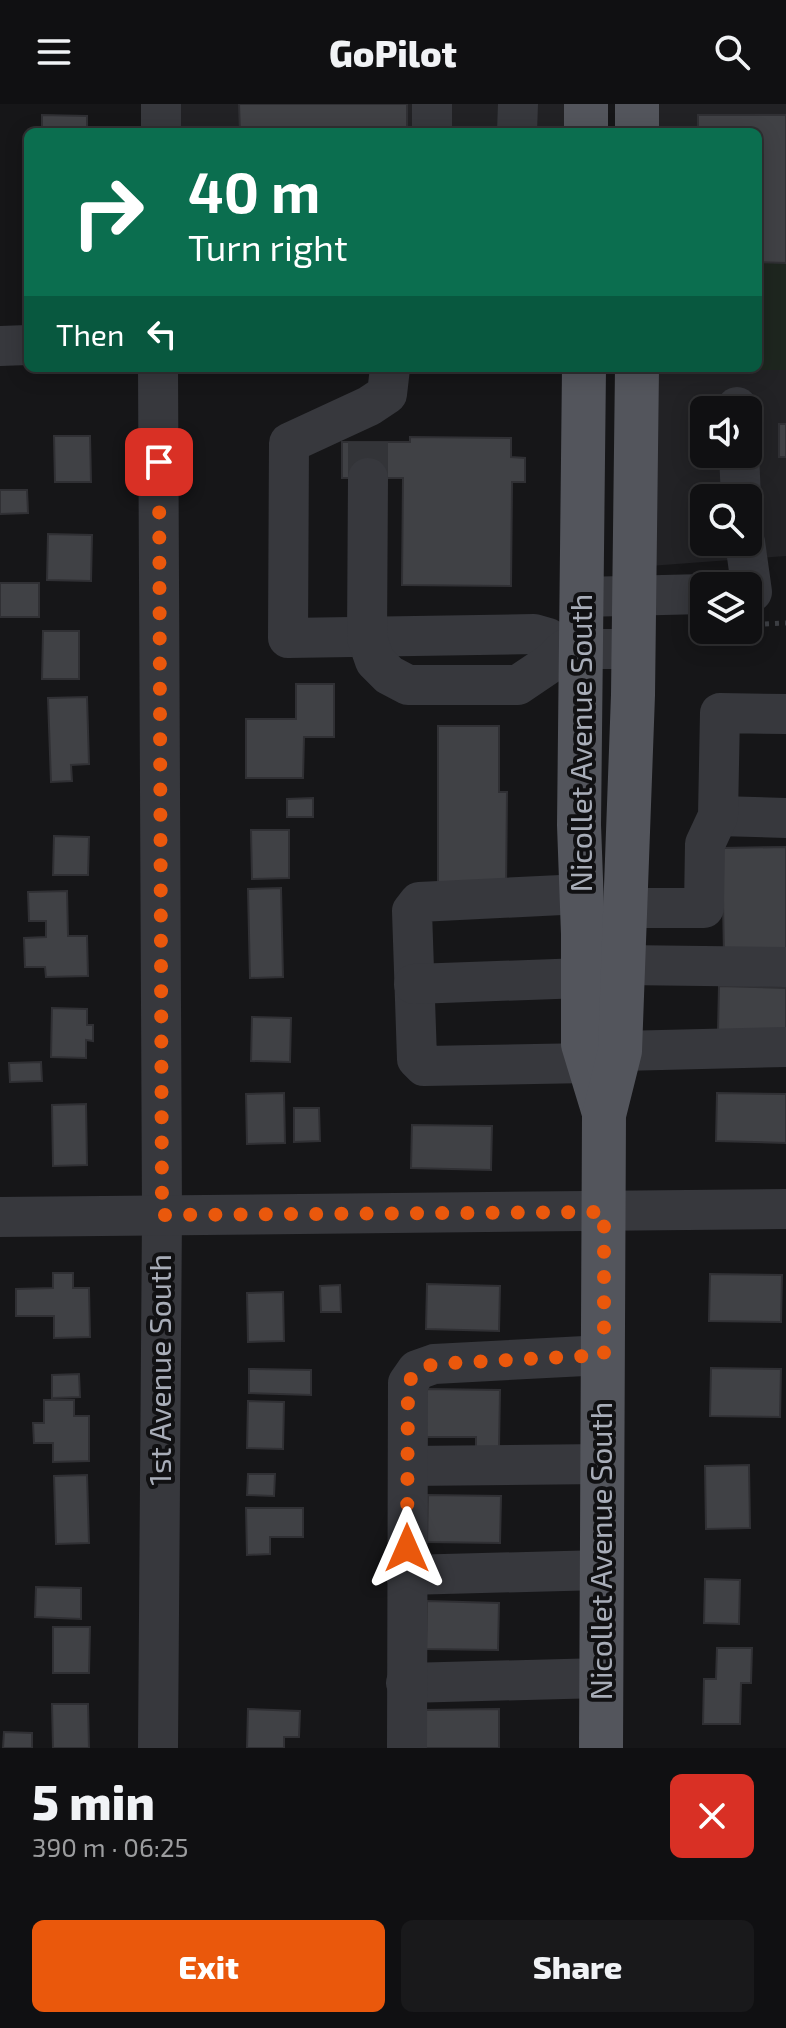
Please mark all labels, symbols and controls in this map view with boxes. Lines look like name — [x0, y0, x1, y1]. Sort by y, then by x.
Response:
icon: menu — [32, 30, 76, 74]
icon: search — [710, 30, 754, 74]
text: GoPilot — [329, 31, 457, 74]
text: 40 m — [188, 157, 320, 224]
icon: right — [56, 160, 160, 264]
text: Turn right — [188, 225, 348, 268]
icon: left — [140, 312, 184, 356]
text: Then — [56, 316, 124, 352]
map controls — [690, 396, 762, 644]
button: sound — [690, 396, 762, 468]
pin — [125, 428, 193, 496]
icon: arrive — [137, 440, 181, 484]
button: search — [690, 484, 762, 556]
button: layers — [690, 572, 762, 644]
street label: Nicollet Avenue South — [562, 594, 598, 892]
street label: 1st Avenue South — [141, 1254, 177, 1486]
street label: Nicollet Avenue South — [582, 1402, 618, 1700]
position arrow — [365, 1506, 449, 1590]
text: 5 min — [32, 1772, 155, 1830]
button: close — [670, 1774, 754, 1858]
text: 390 m · 06:25 — [32, 1831, 189, 1862]
button: Exit — [32, 1920, 385, 2012]
button: Share — [401, 1920, 754, 2012]

